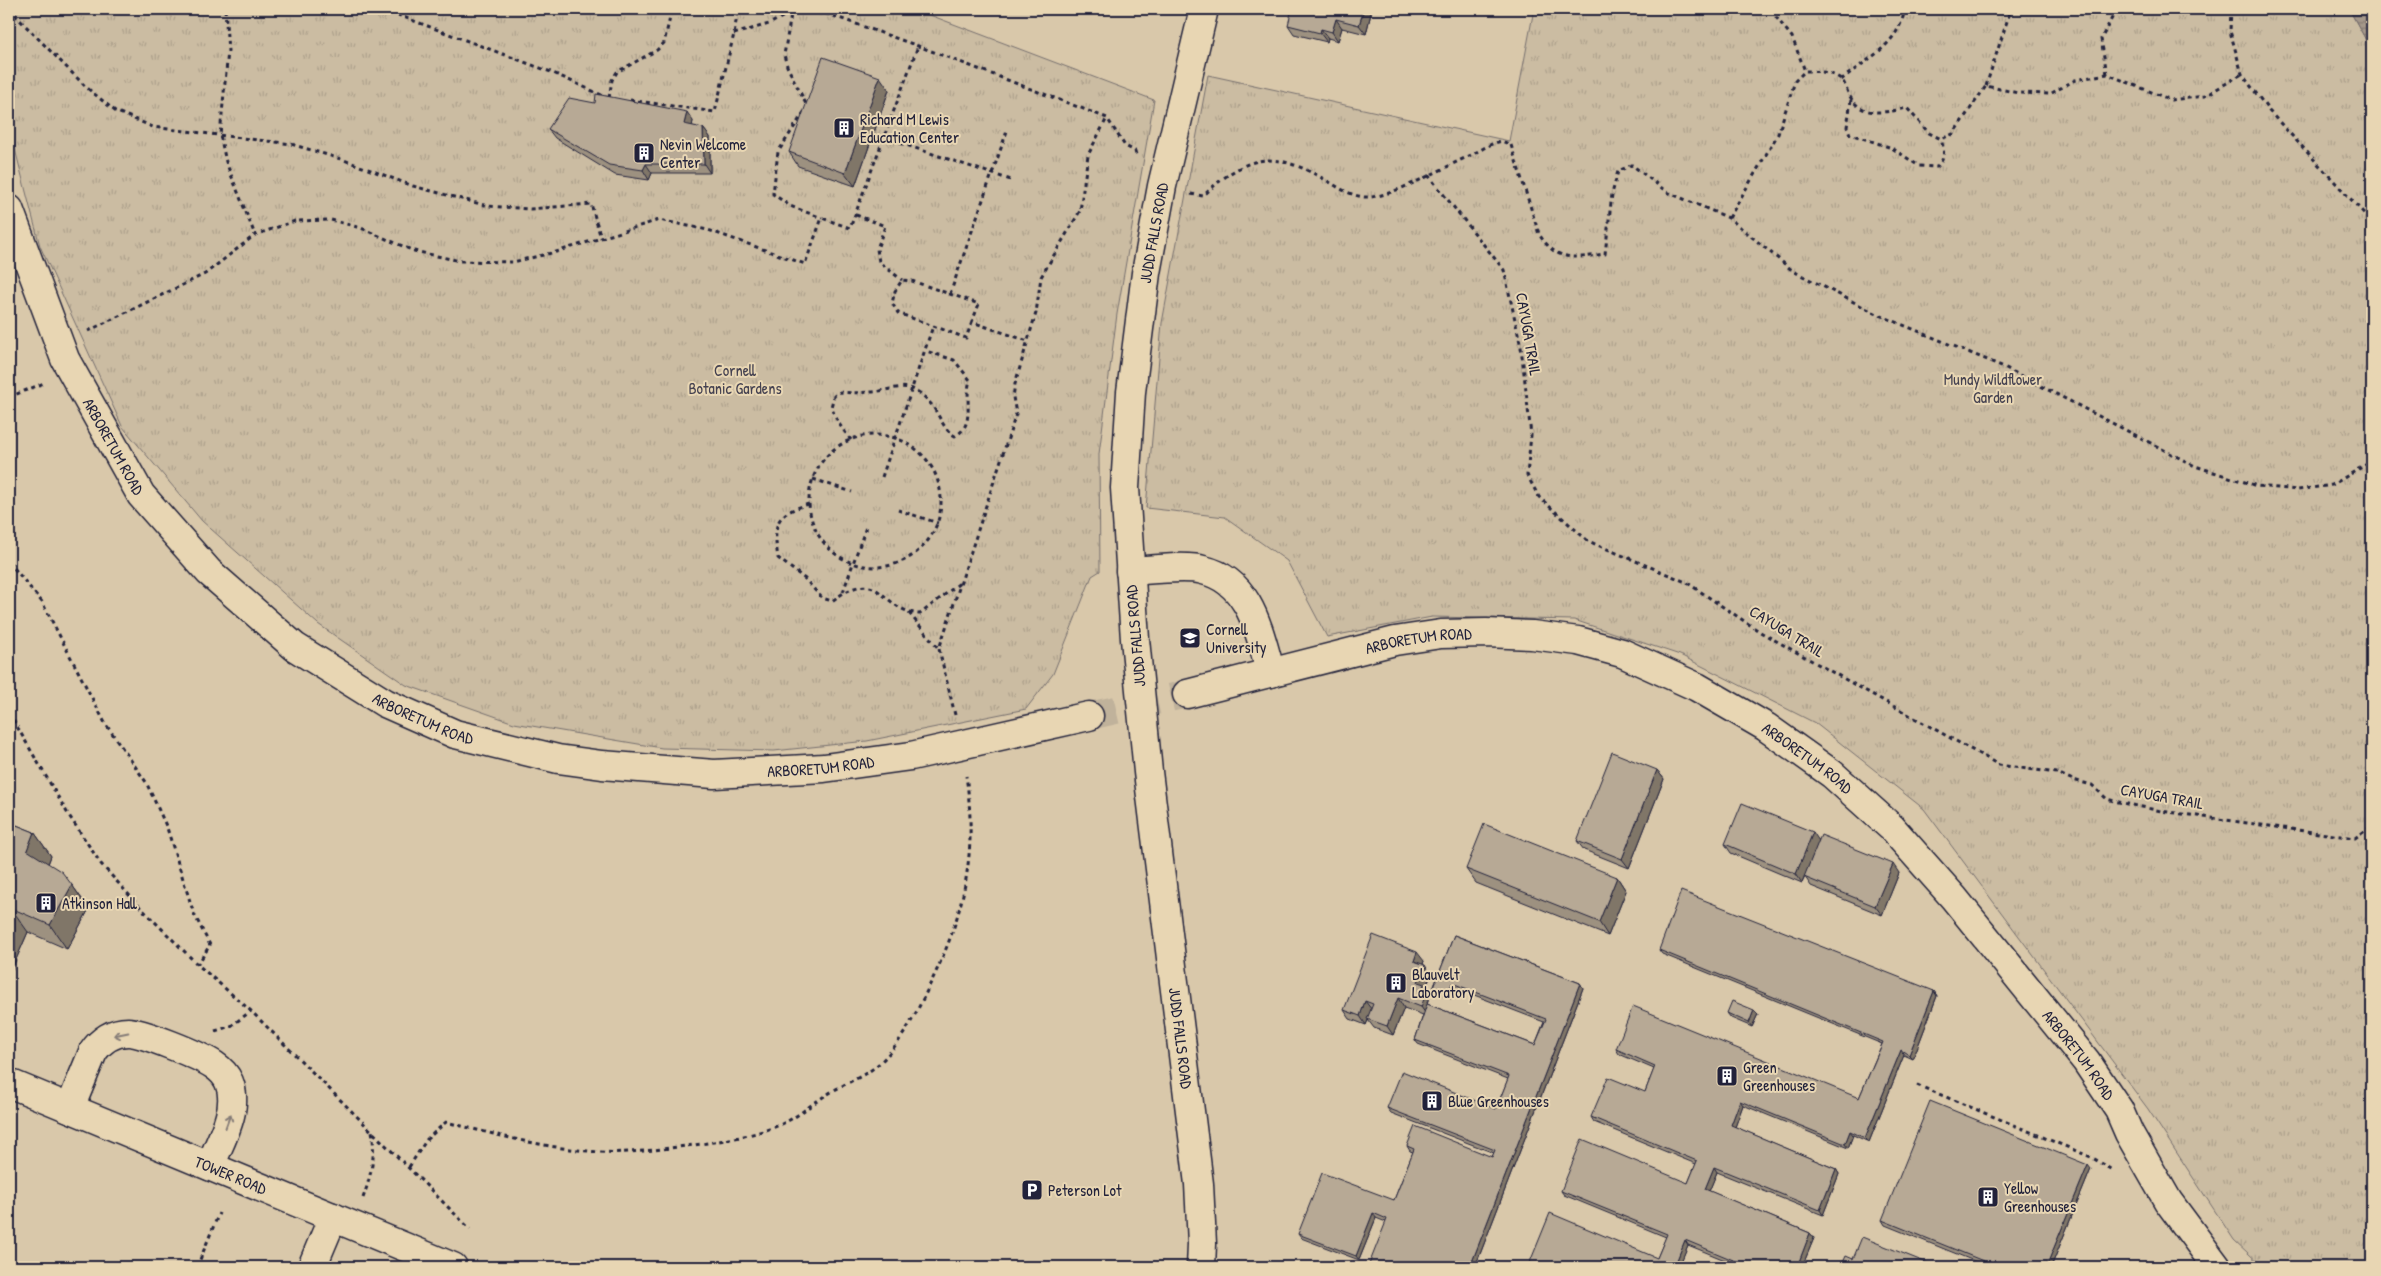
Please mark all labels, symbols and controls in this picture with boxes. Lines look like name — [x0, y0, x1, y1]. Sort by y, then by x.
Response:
place label: Richard M Lewis Education Center — [860, 108, 959, 148]
building icon: Richard M Lewis Education Center — [832, 116, 856, 140]
place label: Nevin Welcome Center — [660, 133, 747, 173]
building icon: Nevin Welcome Center — [632, 141, 656, 165]
street label: JUDD FALLS ROAD — [1134, 180, 1173, 285]
street label: CAYUGA TRAIL — [1511, 291, 1547, 377]
park label: Cornell Botanic Gardens — [688, 359, 782, 399]
park label: Mundy Wildflower Garden — [1944, 368, 2042, 408]
street label: ARBORETUM ROAD — [78, 394, 150, 499]
street label: JUDD FALLS ROAD — [1120, 584, 1150, 688]
street label: CAYUGA TRAIL — [1745, 600, 1829, 662]
place label: Cornell University — [1206, 618, 1267, 658]
street label: ARBORETUM ROAD — [1363, 622, 1472, 659]
school or university icon: Cornell University — [1178, 626, 1202, 650]
street label: ARBORETUM ROAD — [369, 687, 476, 749]
street label: ARBORETUM ROAD — [1758, 717, 1858, 799]
street label: ARBORETUM ROAD — [766, 750, 876, 782]
street label: CAYUGA TRAIL — [2119, 778, 2205, 814]
building icon: Atkinson Hall — [34, 891, 58, 915]
place label: Atkinson Hall — [62, 892, 137, 914]
place label: Blauvelt Laboratory — [1412, 963, 1475, 1003]
building icon: Blauvelt Laboratory — [1384, 971, 1408, 995]
street label: JUDD FALLS ROAD — [1164, 986, 1198, 1090]
street label: ARBORETUM ROAD — [2038, 1005, 2120, 1104]
one-way arrow — [114, 1029, 130, 1039]
place label: Green Greenhouses — [1743, 1056, 1815, 1096]
building icon: Green Greenhouses — [1715, 1064, 1739, 1088]
building icon: Blue Greenhouses — [1420, 1089, 1444, 1113]
place label: Blue Greenhouses — [1448, 1090, 1549, 1112]
one-way arrow — [224, 1113, 233, 1129]
street label: TOWER ROAD — [191, 1150, 270, 1200]
place label: Yellow Greenhouses — [2004, 1177, 2076, 1217]
parking icon: Peterson Lot — [1020, 1178, 1044, 1202]
place label: Peterson Lot — [1048, 1179, 1122, 1201]
building icon: Yellow Greenhouses — [1976, 1185, 2000, 1209]

